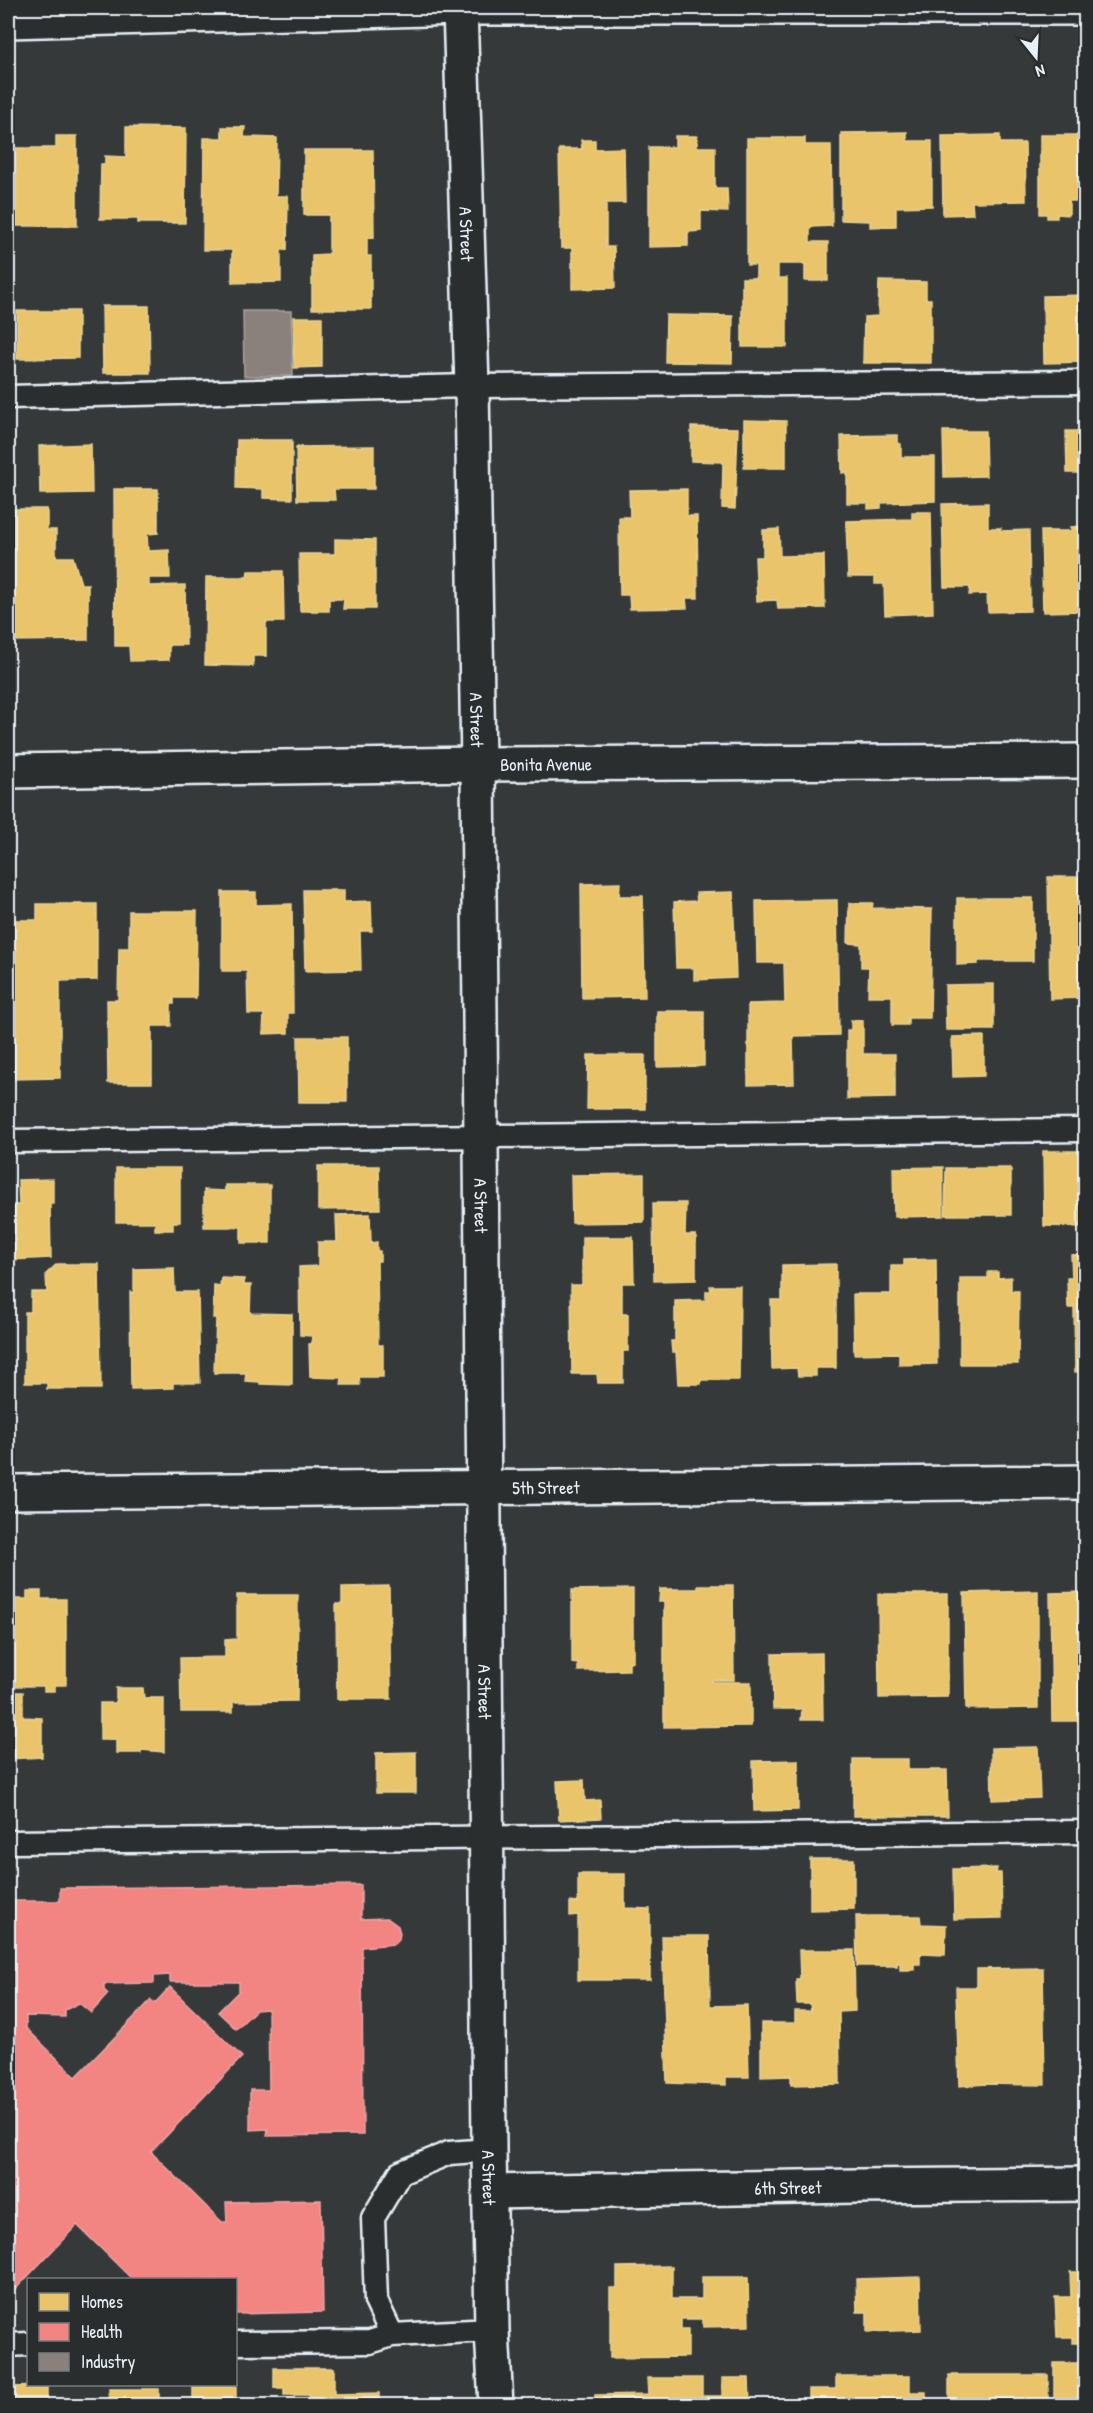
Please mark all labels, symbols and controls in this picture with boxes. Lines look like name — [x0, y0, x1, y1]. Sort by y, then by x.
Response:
north arrow — [1006, 27, 1066, 87]
text: N — [1033, 59, 1048, 83]
street label: A Street — [454, 206, 481, 263]
street label: A Street — [464, 692, 490, 748]
street label: Bonita Avenue — [500, 751, 592, 776]
street label: A Street — [469, 1178, 494, 1234]
street label: 5th Street — [512, 1474, 581, 1500]
street label: A Street — [473, 1664, 498, 1720]
street label: A Street — [477, 2150, 502, 2206]
street label: 6th Street — [754, 2174, 822, 2200]
legend — [27, 2278, 237, 2386]
text: Homes — [81, 2289, 123, 2314]
text: Health — [81, 2319, 123, 2344]
text: Industry — [81, 2349, 136, 2374]

